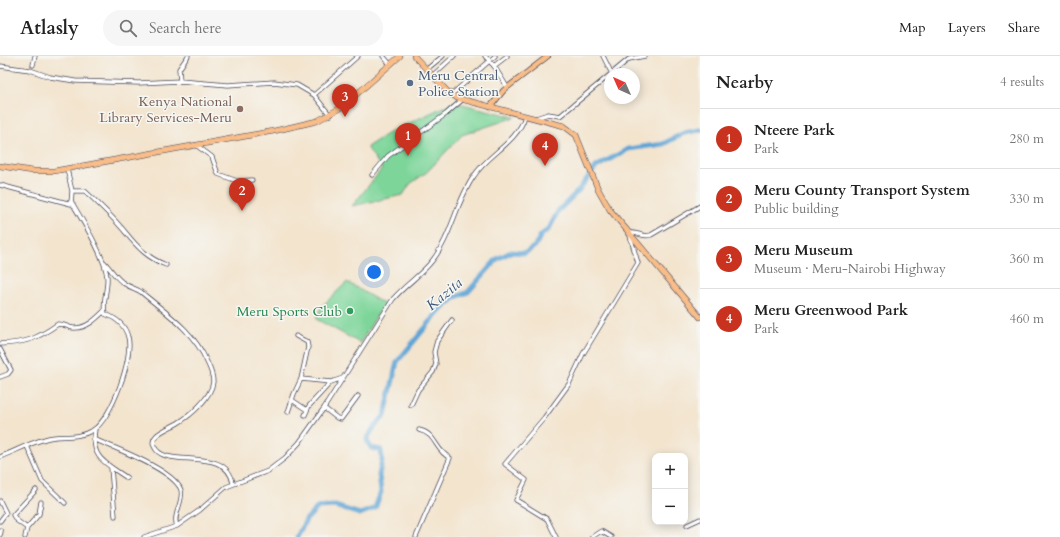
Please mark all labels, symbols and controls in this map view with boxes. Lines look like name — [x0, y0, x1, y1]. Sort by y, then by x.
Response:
search box — [103, 10, 383, 46]
text: Atlasly — [20, 15, 79, 41]
icon: search — [117, 17, 139, 39]
text: Search here — [149, 18, 222, 38]
text: Map — [899, 18, 926, 37]
text: Layers — [948, 18, 986, 37]
text: Share — [1008, 18, 1040, 37]
place label: Meru Central Police Station — [418, 66, 499, 101]
north arrow — [604, 68, 640, 104]
text: Nearby — [716, 71, 773, 94]
text: 4 results — [1000, 73, 1044, 91]
marker: Meru Central Police Station — [405, 78, 415, 88]
pin: 3 — [332, 84, 358, 117]
place label: Kenya National Library Services-Meru — [99, 92, 232, 127]
marker: Kenya National Library Services-Meru — [235, 104, 245, 114]
text: Nteere Park — [754, 120, 835, 140]
pin: 1 — [395, 123, 421, 156]
text: 1 — [726, 130, 732, 148]
text: 280 m — [1010, 130, 1044, 148]
pin: 4 — [532, 133, 558, 166]
text: Park — [754, 140, 779, 158]
pin: 2 — [229, 178, 255, 211]
text: Meru County Transport System — [754, 180, 970, 200]
text: 2 — [726, 190, 732, 208]
text: 330 m — [1010, 190, 1044, 208]
text: Public building — [754, 200, 839, 218]
text: Meru Museum — [754, 240, 853, 260]
text: 3 — [726, 250, 732, 268]
text: 360 m — [1010, 250, 1044, 268]
text: Museum · Meru-Nairobi Highway — [754, 260, 946, 278]
your location — [364, 262, 384, 282]
water label: Kazita — [422, 273, 467, 315]
text: Meru Greenwood Park — [754, 300, 908, 320]
place label: Meru Sports Club — [236, 302, 342, 321]
marker: Meru Sports Club — [345, 306, 355, 316]
text: 4 — [726, 310, 732, 328]
text: 460 m — [1010, 310, 1044, 328]
text: Park — [754, 320, 779, 338]
map controls — [652, 453, 688, 525]
button: + — [652, 453, 688, 489]
button: − — [652, 489, 688, 525]

